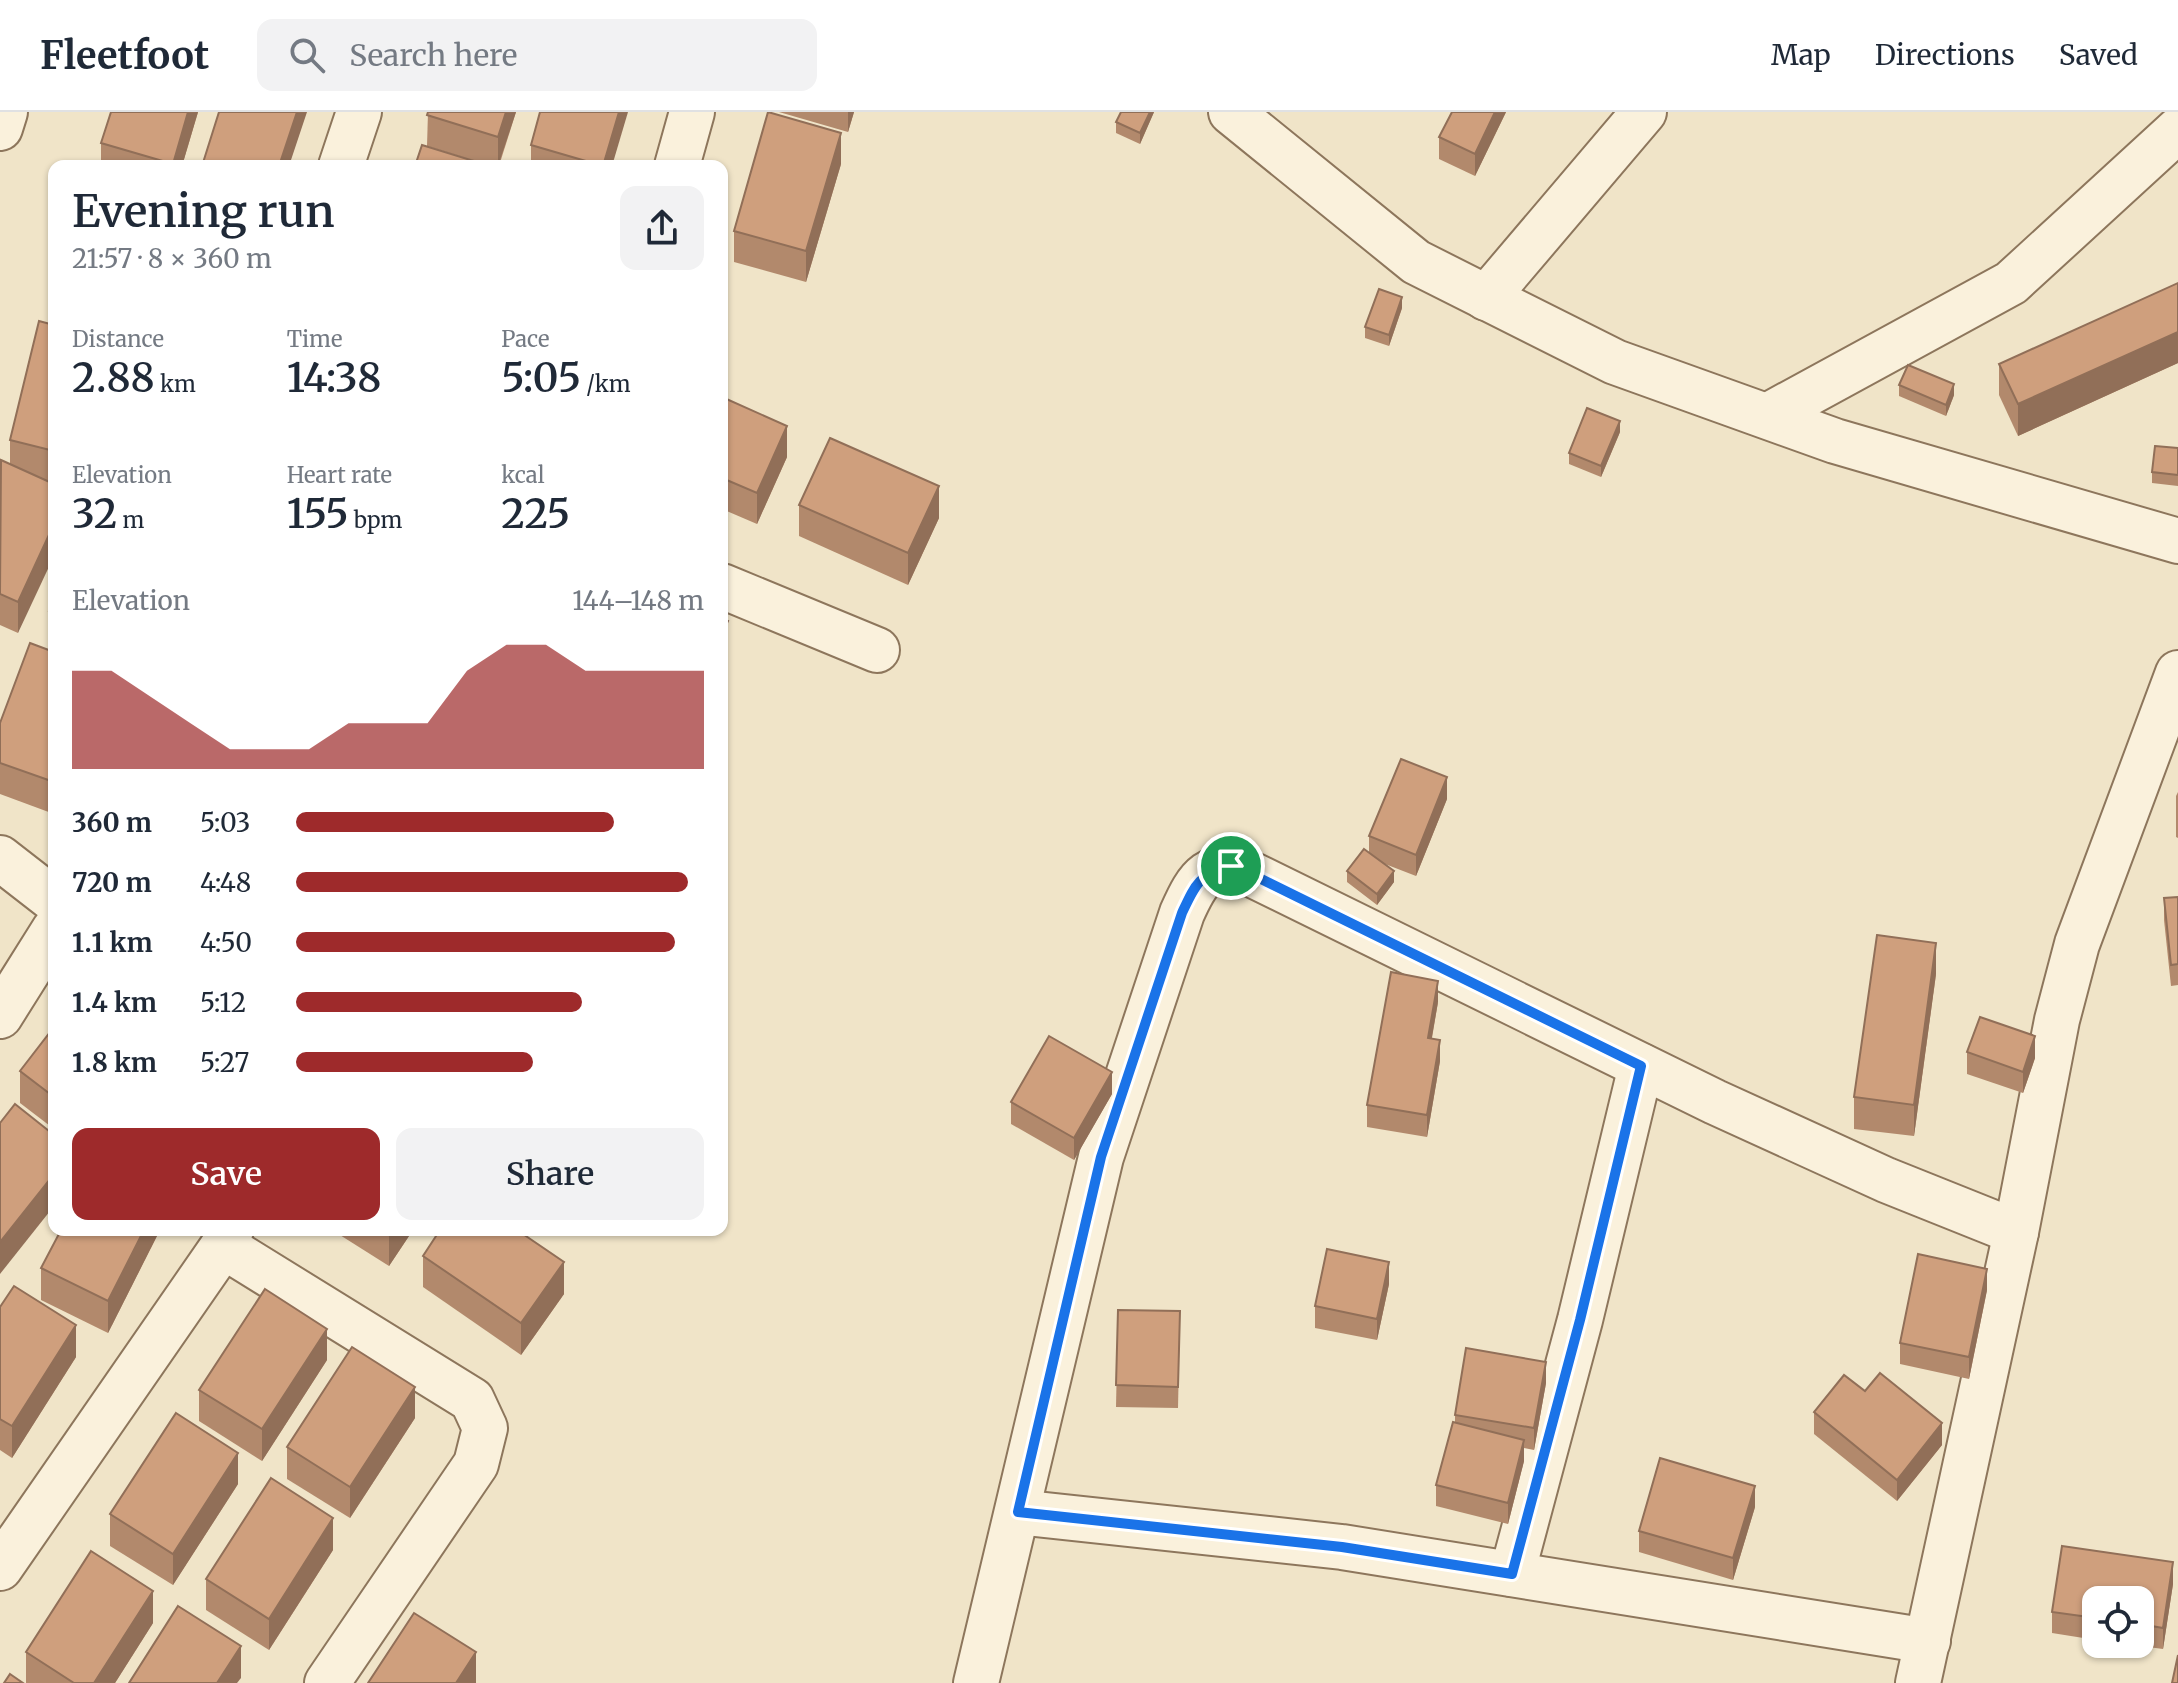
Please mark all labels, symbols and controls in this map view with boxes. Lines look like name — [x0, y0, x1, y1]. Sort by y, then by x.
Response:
search box — [257, 19, 817, 91]
text: Fleetfoot — [40, 32, 209, 79]
icon: search — [285, 33, 329, 77]
text: Search here — [349, 36, 517, 74]
text: Map — [1771, 37, 1831, 73]
text: Directions — [1875, 37, 2015, 73]
text: Saved — [2059, 37, 2138, 73]
text: Evening run — [72, 184, 335, 239]
button: share — [620, 186, 704, 270]
text: 21:57 · 8 × 360 m — [72, 242, 272, 275]
text: Distance — [72, 325, 164, 353]
text: Time — [287, 325, 342, 353]
text: Pace — [501, 325, 549, 353]
text: 2.88 — [72, 353, 155, 403]
text: 14:38 — [287, 353, 382, 403]
text: 5:05 — [501, 353, 581, 403]
text: km — [155, 370, 196, 398]
text: /km — [581, 370, 631, 398]
text: Elevation — [72, 461, 172, 489]
text: Heart rate — [287, 461, 392, 489]
text: kcal — [501, 461, 545, 489]
text: 32 — [72, 489, 117, 539]
text: 155 — [287, 489, 349, 539]
text: 225 — [501, 489, 570, 539]
text: m — [117, 506, 144, 534]
text: bpm — [349, 506, 402, 534]
text: Elevation — [72, 584, 190, 617]
text: 144–148 m — [572, 584, 704, 617]
text: 360 m — [72, 806, 152, 839]
text: 5:03 — [200, 806, 250, 839]
pin — [1197, 832, 1265, 900]
icon: arrive — [1209, 844, 1253, 888]
text: 720 m — [72, 866, 152, 899]
text: 4:48 — [200, 866, 251, 899]
text: 1.1 km — [72, 926, 153, 959]
text: 4:50 — [200, 926, 252, 959]
text: 1.4 km — [72, 986, 157, 1019]
text: 5:12 — [200, 986, 246, 1019]
text: 1.8 km — [72, 1046, 157, 1079]
text: 5:27 — [200, 1046, 249, 1079]
button: Save — [72, 1128, 380, 1220]
button: Share — [396, 1128, 704, 1220]
map controls — [2082, 1586, 2154, 1658]
button: locate — [2082, 1586, 2154, 1658]

